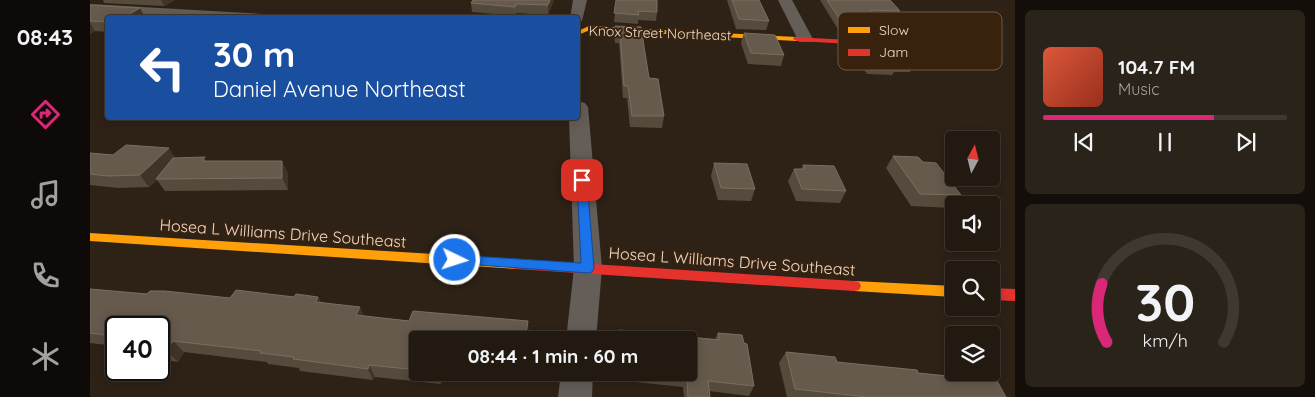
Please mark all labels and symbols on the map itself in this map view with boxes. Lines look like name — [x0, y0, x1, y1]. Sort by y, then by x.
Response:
legend — [838, 12, 1002, 70]
text: Slow — [879, 21, 909, 39]
street label: Knox Street Northeast — [588, 22, 732, 44]
text: Jam — [879, 43, 908, 61]
north arrow — [945, 131, 1000, 186]
pin — [561, 159, 603, 201]
street label: Hosea L Williams Drive Southeast — [159, 214, 407, 252]
position arrow — [428, 233, 480, 285]
street label: Hosea L Williams Drive Southeast — [608, 242, 856, 280]
speed limit sign: 40 — [105, 316, 170, 381]

